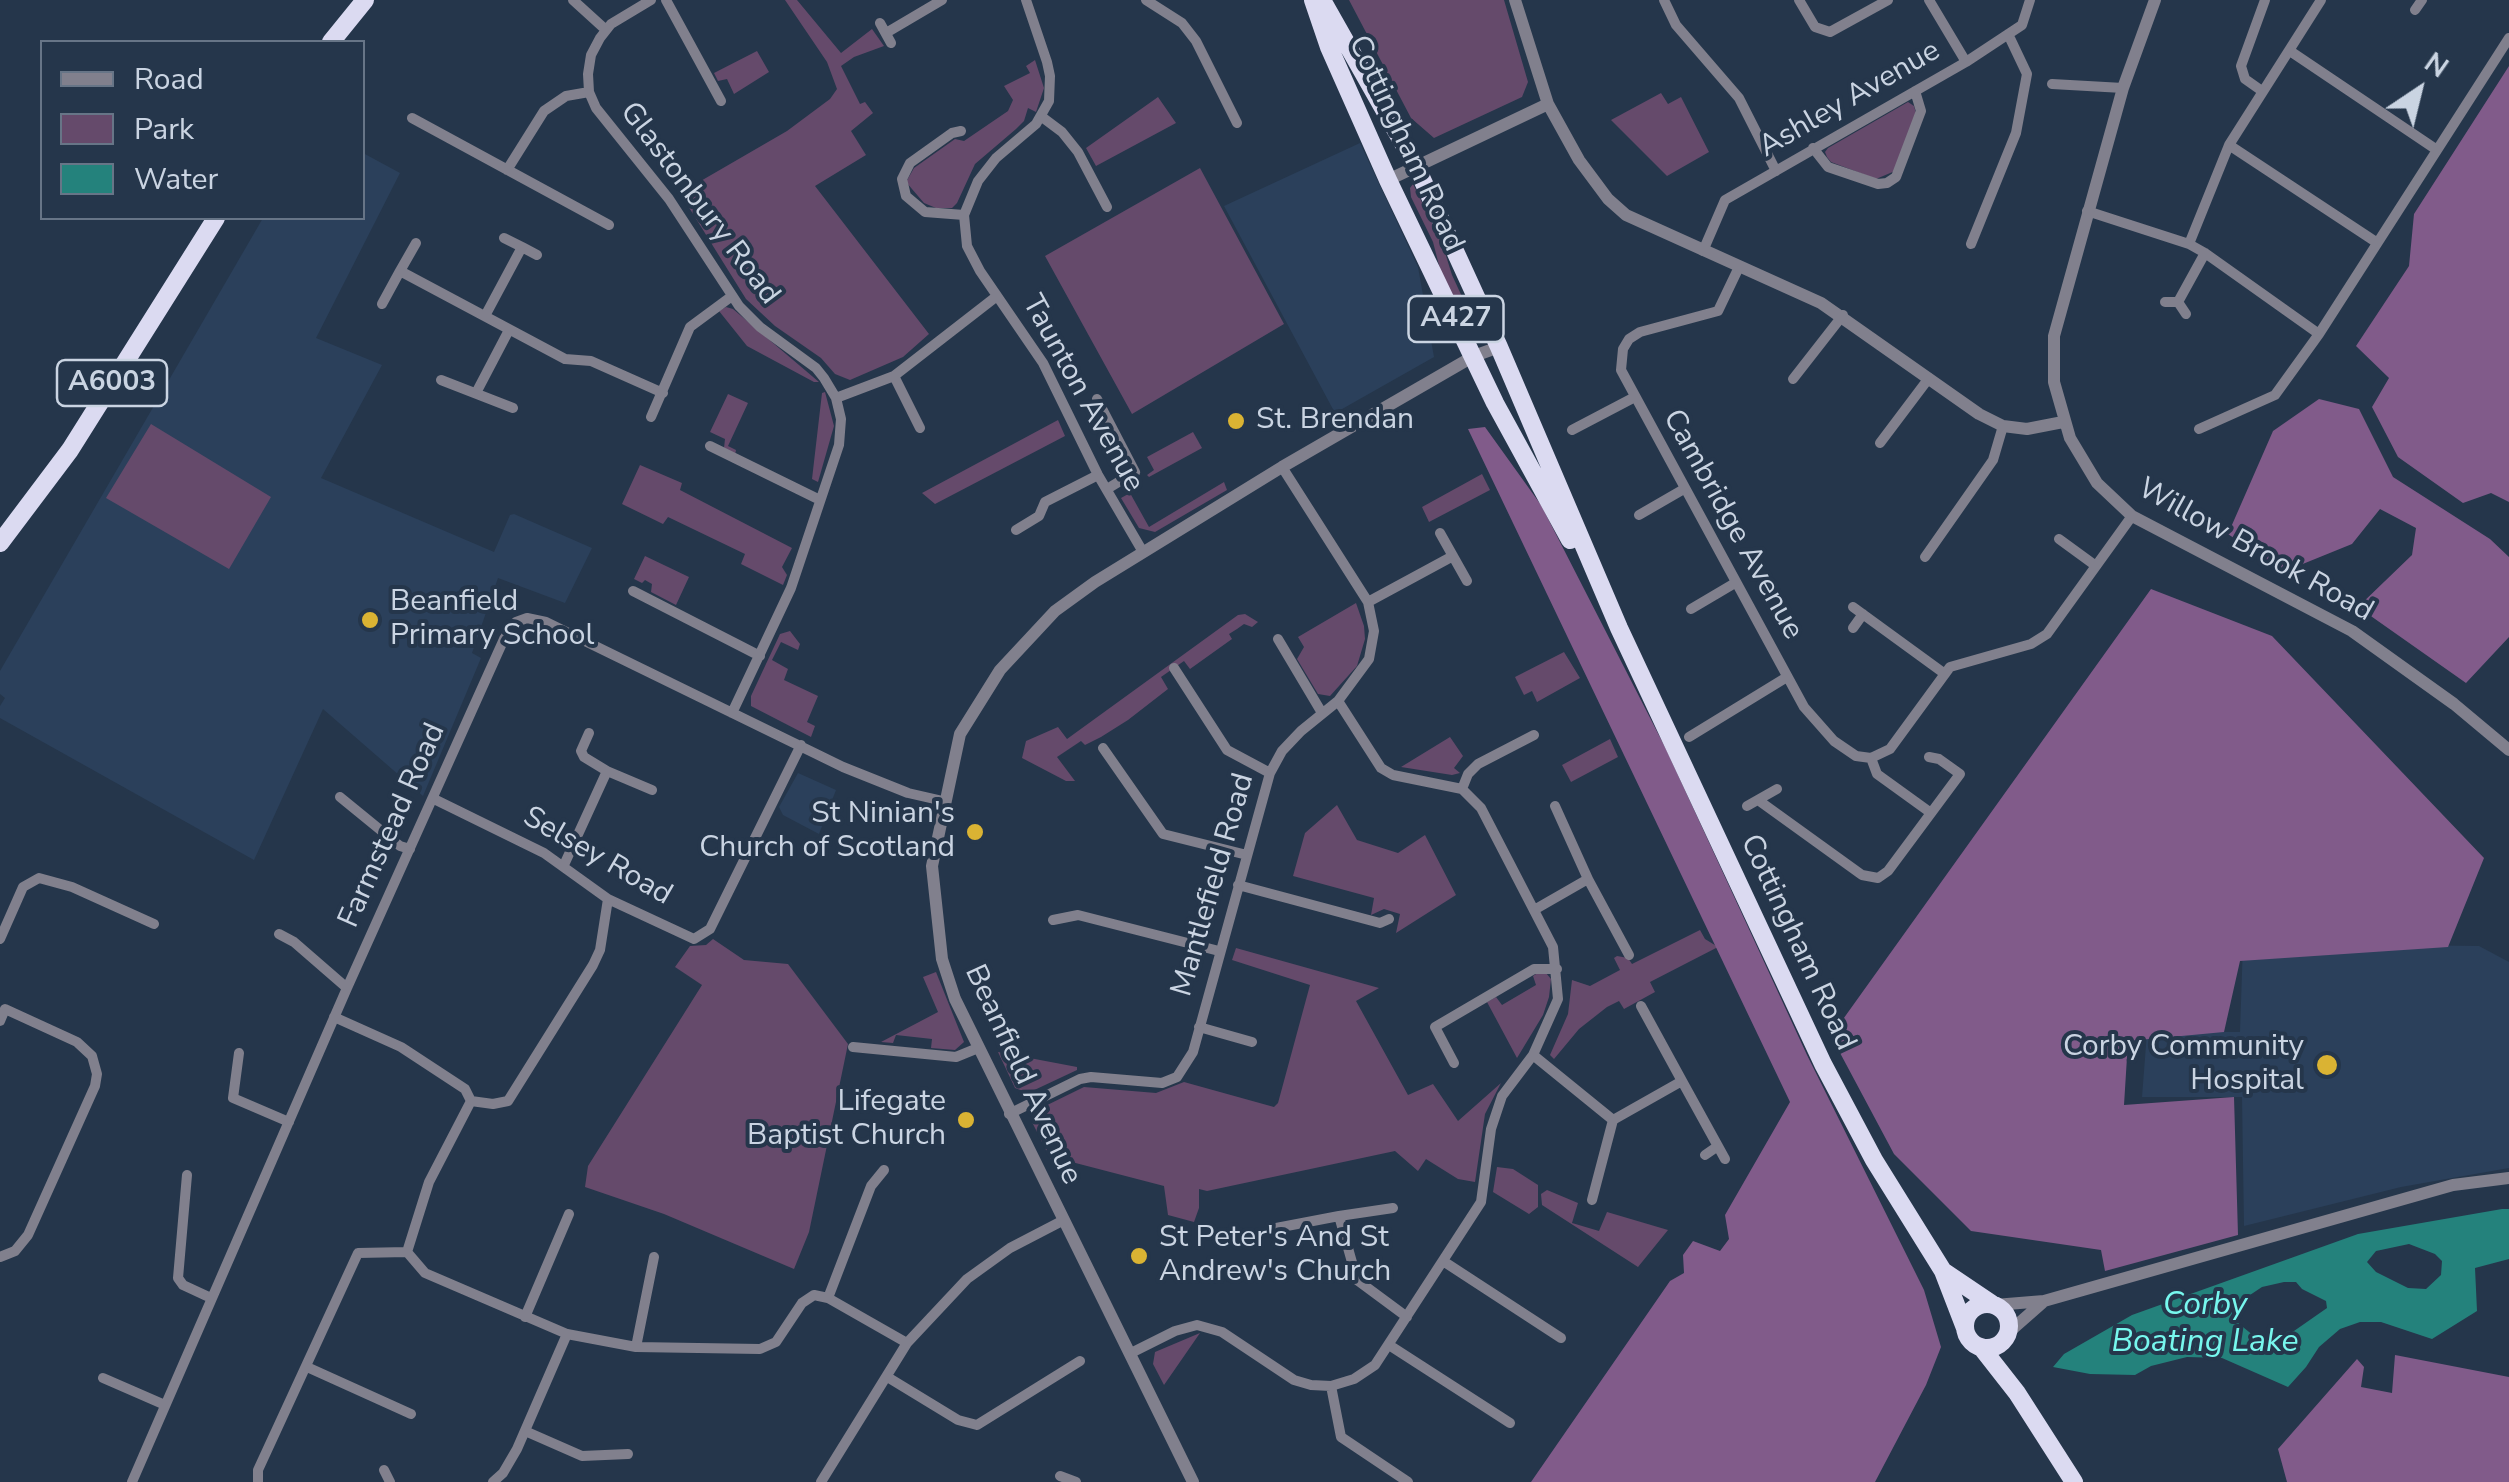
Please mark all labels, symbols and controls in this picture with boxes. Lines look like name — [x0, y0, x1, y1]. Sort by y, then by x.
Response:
street label: Cottingham Road — [1339, 30, 1471, 258]
street label: Ashley Avenue — [1753, 34, 1947, 166]
legend — [40, 40, 365, 220]
north arrow — [2369, 40, 2469, 140]
text: N — [2417, 44, 2456, 87]
text: Road — [134, 59, 204, 100]
street label: Glastonbury Road — [611, 96, 787, 312]
text: Park — [134, 109, 194, 150]
text: Water — [134, 159, 218, 200]
street label: Taunton Avenue — [1013, 289, 1151, 499]
road number: A427 — [1408, 296, 1504, 342]
road number: A6003 — [57, 360, 167, 406]
place label: St. Brendan — [1256, 403, 1414, 439]
street label: Cambridge Avenue — [1654, 404, 1810, 646]
marker: St. Brendan — [1225, 410, 1247, 432]
street label: Willow Brook Road — [2131, 471, 2379, 631]
place label: Beanfield Primary School — [390, 585, 594, 656]
marker: Beanfield Primary School — [359, 609, 381, 631]
street label: Farmstead Road — [332, 718, 454, 934]
street label: Mantlefield Road — [1165, 769, 1263, 1001]
place label: St Ninian's Church of Scotland — [699, 797, 955, 868]
street label: Selsey Road — [516, 800, 678, 914]
marker: St Ninian's Church of Scotland — [964, 821, 986, 843]
street label: Cottingham Road — [1731, 829, 1863, 1057]
street label: Beanfield Avenue — [955, 960, 1089, 1190]
place label: Corby Community Hospital — [2063, 1030, 2304, 1100]
marker: Corby Community Hospital — [2314, 1052, 2340, 1078]
place label: Lifegate Baptist Church — [747, 1085, 946, 1156]
marker: Lifegate Baptist Church — [955, 1109, 977, 1131]
place label: St Peter's And St Andrew's Church — [1159, 1221, 1391, 1292]
marker: St Peter's And St Andrew's Church — [1128, 1245, 1150, 1267]
water label: Corby Boating Lake — [2111, 1287, 2299, 1362]

